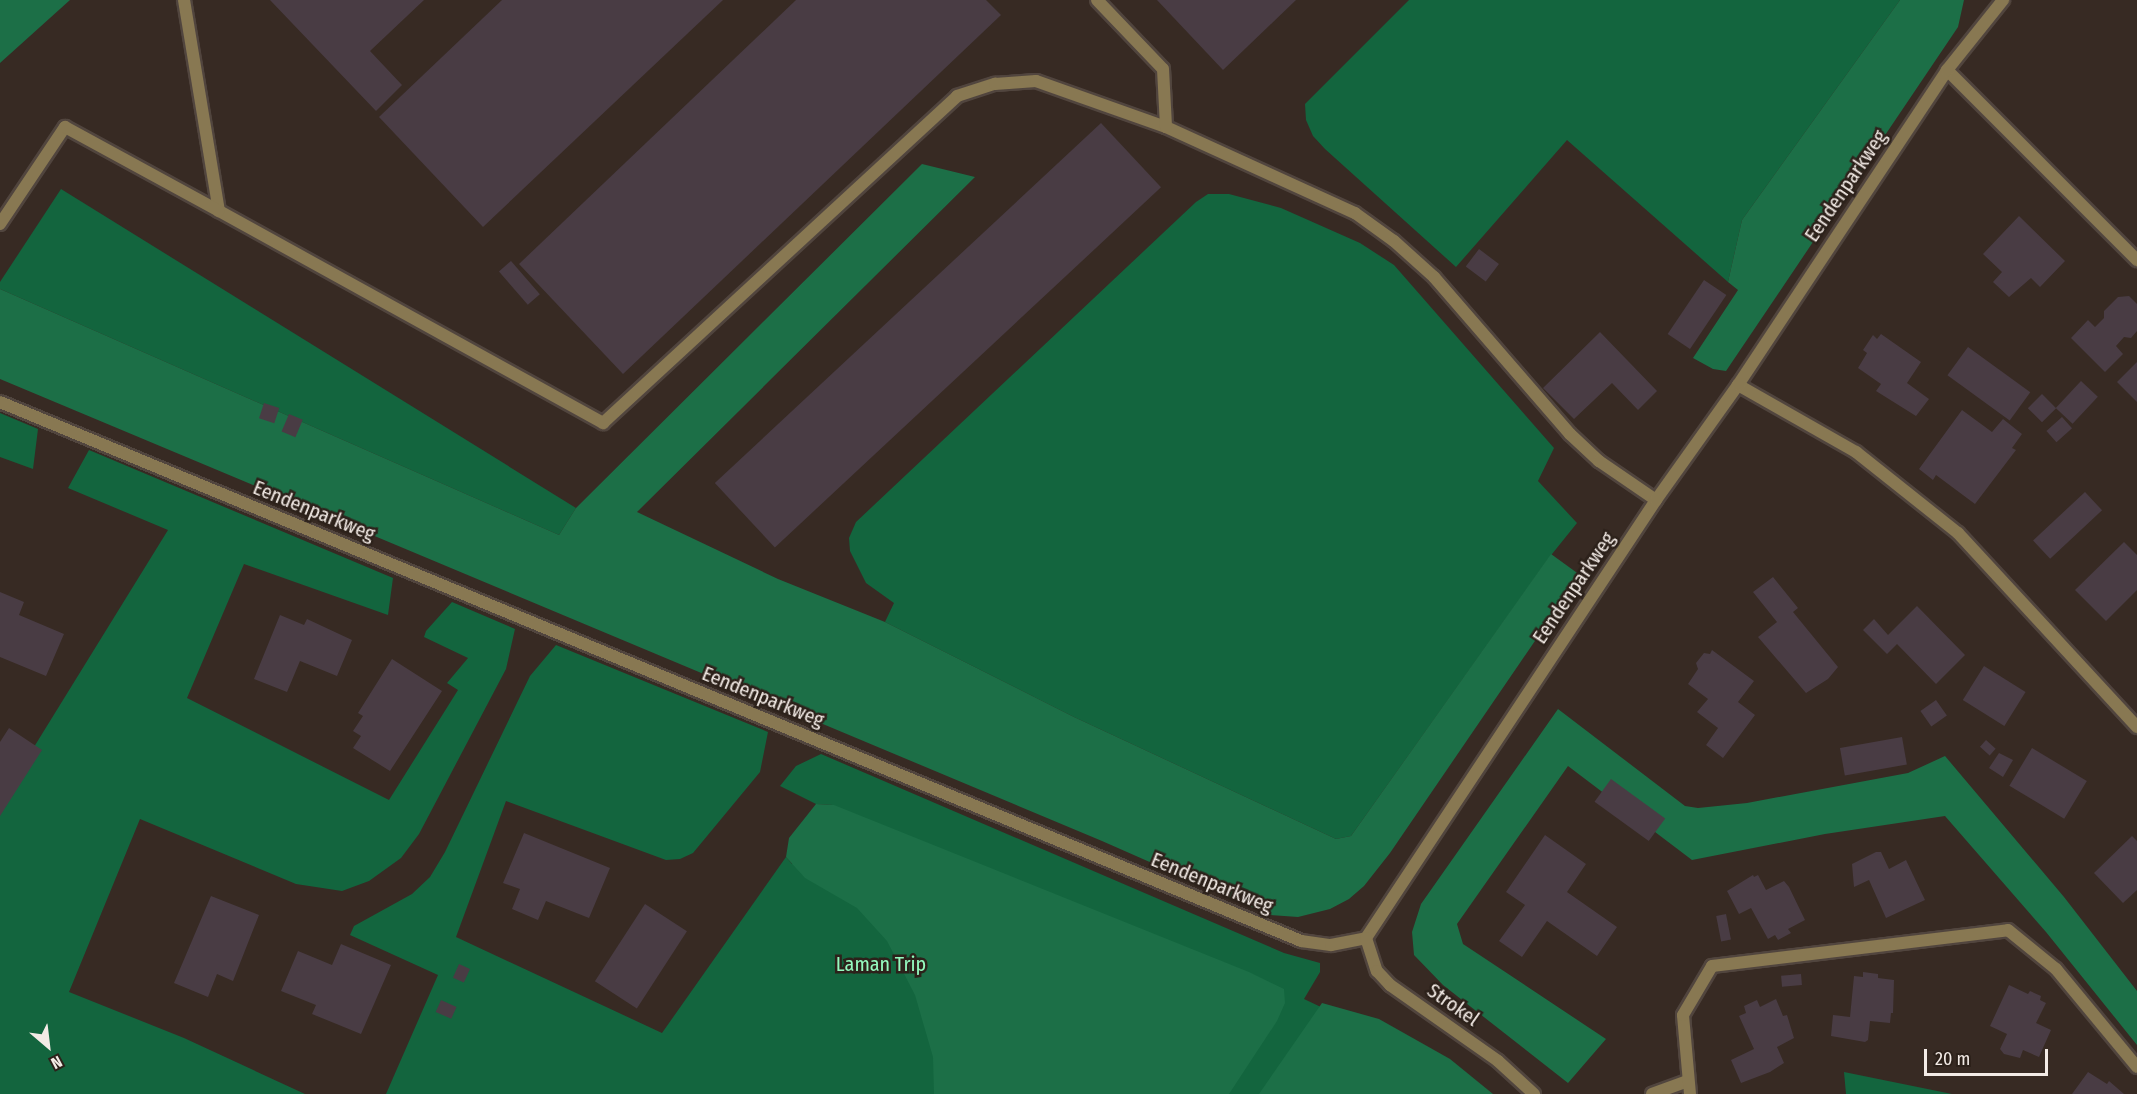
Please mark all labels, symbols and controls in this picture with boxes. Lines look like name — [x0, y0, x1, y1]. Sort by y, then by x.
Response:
street label: Eendenparkweg — [1800, 126, 1892, 246]
street label: Eendenparkweg — [249, 476, 379, 546]
street label: Eendenparkweg — [1528, 528, 1620, 648]
street label: Eendenparkweg — [698, 662, 828, 732]
street label: Eendenparkweg — [1147, 848, 1277, 918]
park label: Laman Trip — [836, 952, 926, 976]
street label: Strokel — [1422, 979, 1484, 1031]
north arrow — [18, 1016, 78, 1076]
scale bar — [1927, 1037, 2052, 1075]
text: 20 m — [1935, 1048, 1970, 1070]
text: N — [48, 1052, 65, 1073]

